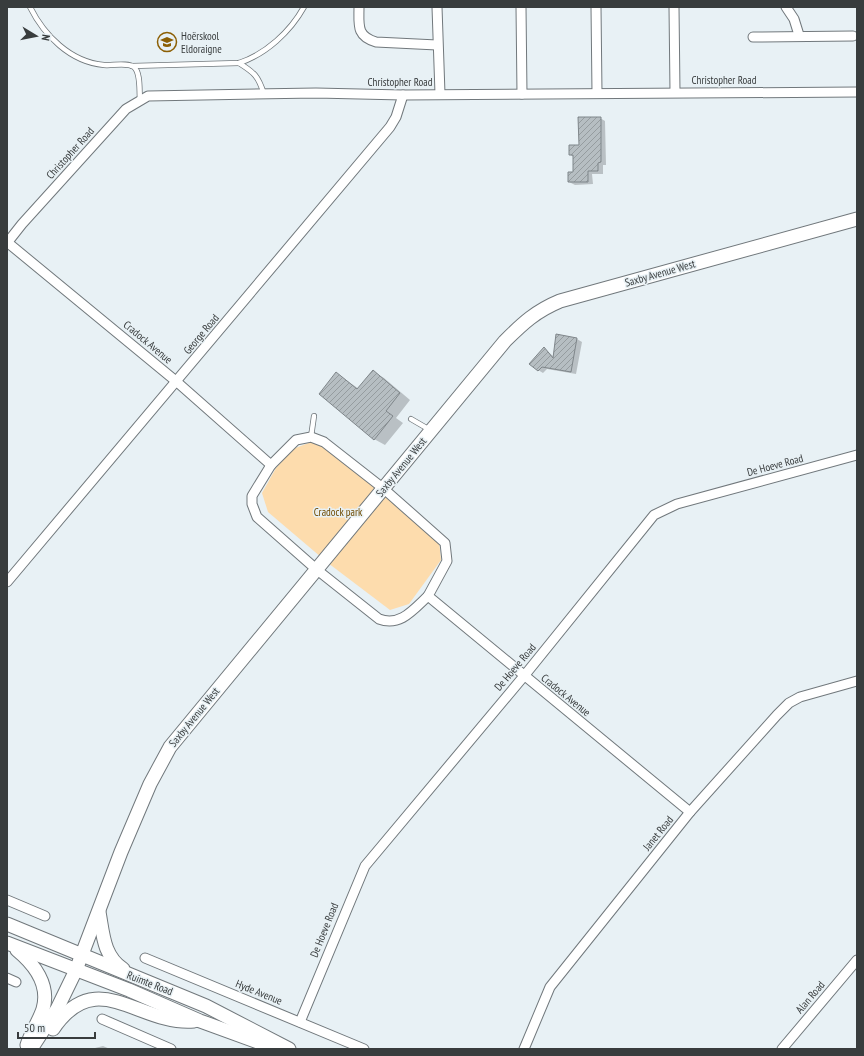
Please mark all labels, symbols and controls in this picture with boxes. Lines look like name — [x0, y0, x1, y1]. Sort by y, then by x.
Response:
north arrow — [16, 16, 56, 56]
place label: Hoërskool Eldoraigne — [181, 29, 222, 56]
school or university icon: Hoërskool Eldoraigne — [156, 31, 178, 53]
text: N — [38, 34, 53, 42]
street label: Christopher Road — [692, 73, 757, 87]
street label: Christopher Road — [368, 75, 433, 89]
street label: Christopher Road — [43, 124, 97, 182]
street label: Saxby Avenue West — [623, 256, 697, 290]
street label: George Road — [180, 311, 222, 357]
street label: Cradock Avenue — [121, 317, 176, 367]
street label: Saxby Avenue West — [373, 434, 429, 500]
street label: De Hoeve Road — [745, 451, 805, 479]
park label: Cradock park — [314, 505, 363, 519]
street label: De Hoeve Road — [491, 640, 539, 694]
street label: Cradock Avenue — [538, 671, 594, 719]
street label: Saxby Avenue West — [166, 684, 222, 750]
street label: Janet Road — [639, 813, 676, 854]
street label: De Hoeve Road — [307, 900, 341, 959]
street label: Ruimte Road — [125, 968, 175, 998]
street label: Hyde Avenue — [234, 976, 285, 1008]
street label: Alan Road — [792, 978, 828, 1016]
scale bar — [18, 1014, 95, 1040]
text: 50 m — [24, 1020, 45, 1035]

